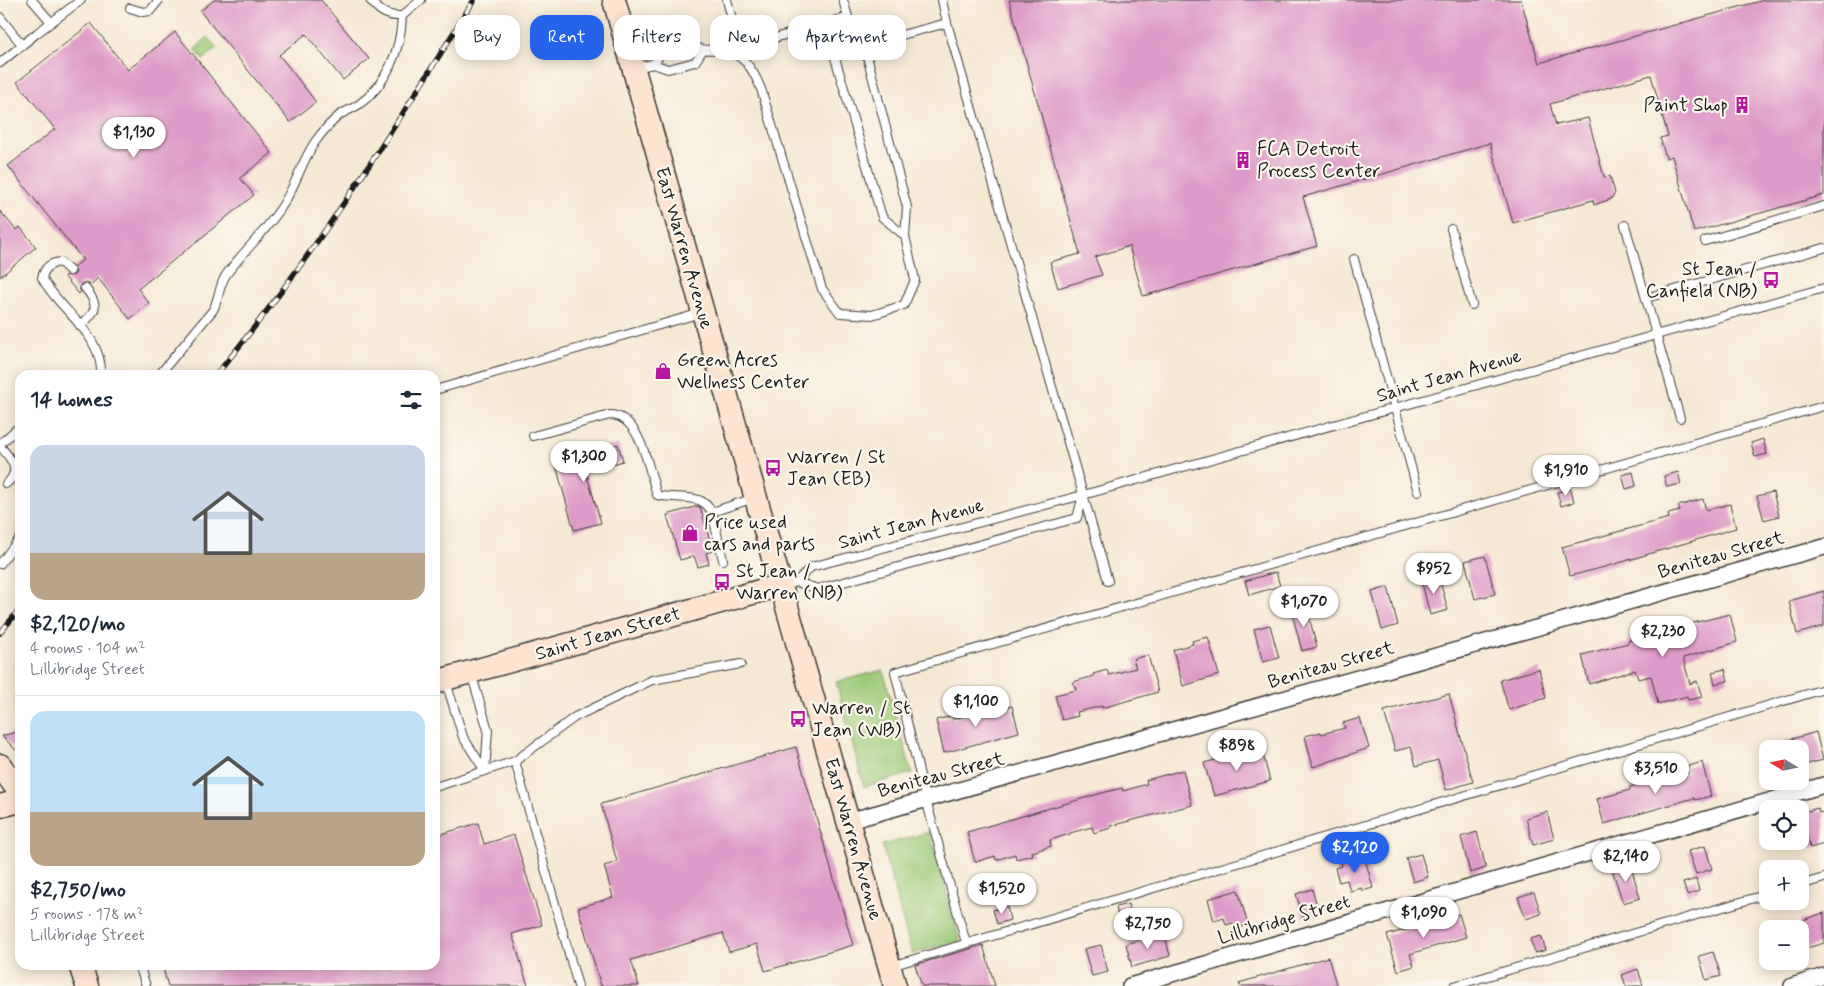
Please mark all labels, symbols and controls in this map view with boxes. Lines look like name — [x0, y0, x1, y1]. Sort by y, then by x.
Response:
chip: Buy — [455, 15, 520, 60]
chip: Rent — [530, 15, 604, 60]
chip: Filters — [614, 15, 700, 60]
chip: New — [710, 15, 778, 60]
chip: Apartment — [788, 15, 906, 60]
place label: Paint Shop — [1644, 93, 1728, 118]
building icon: Paint Shop — [1732, 95, 1752, 115]
pin: $1,130 — [93, 116, 175, 159]
text: $1,130 — [113, 122, 155, 143]
place label: FCA Detroit Process Center — [1257, 137, 1381, 184]
building icon: FCA Detroit Process Center — [1233, 150, 1253, 170]
street label: East Warren Avenue — [649, 164, 719, 332]
place label: St Jean / Canfield (NB) — [1646, 257, 1757, 304]
bus stop icon: St Jean / Canfield (NB) — [1761, 270, 1781, 290]
street label: Saint Jean Avenue — [1374, 343, 1524, 409]
place label: Green Acres Wellness Center — [677, 348, 809, 395]
shop icon: Green Acres Wellness Center — [653, 361, 673, 381]
text: 14 homes — [30, 386, 113, 414]
icon: filters — [397, 386, 425, 414]
pin: $1,300 — [543, 440, 625, 483]
place label: Warren / St Jean (EB) — [787, 445, 885, 492]
text: $1,300 — [561, 446, 607, 467]
pin: $1,910 — [1525, 454, 1607, 497]
bus stop icon: Warren / St Jean (EB) — [763, 458, 783, 478]
text: $1,910 — [1544, 460, 1588, 481]
icon: home — [183, 478, 273, 568]
street label: Saint Jean Avenue — [836, 493, 986, 555]
place label: Price used cars and parts — [704, 510, 815, 557]
shop icon: Price used cars and parts — [680, 523, 700, 543]
street label: Beniteau Street — [1655, 525, 1787, 585]
pin: $952 — [1404, 552, 1464, 595]
text: $952 — [1416, 558, 1452, 579]
place label: St Jean / Warren (NB) — [736, 559, 843, 606]
bus stop icon: St Jean / Warren (NB) — [712, 572, 732, 592]
pin: $1,070 — [1263, 586, 1345, 628]
text: $1,070 — [1280, 591, 1328, 612]
street label: Saint Jean Street — [532, 601, 684, 667]
text: $2,120/mo — [30, 610, 125, 638]
pin: $2,230 — [1622, 616, 1704, 658]
text: $2,230 — [1641, 621, 1685, 642]
street label: Beniteau Street — [1265, 635, 1397, 695]
text: 4 rooms · 104 m² — [30, 638, 145, 659]
text: Lillibridge Street — [30, 659, 145, 680]
pin: $1,100 — [935, 686, 1017, 728]
text: $1,100 — [953, 691, 999, 712]
place label: Warren / St Jean (WB) — [812, 696, 910, 743]
bus stop icon: Warren / St Jean (WB) — [788, 709, 808, 729]
pin: $898 — [1207, 730, 1267, 772]
text: $898 — [1219, 735, 1255, 756]
north arrow — [1759, 740, 1809, 790]
map controls — [1759, 740, 1809, 970]
icon: home — [183, 743, 273, 833]
street label: Beniteau Street — [875, 746, 1007, 804]
pin: $3,510 — [1615, 752, 1697, 795]
street label: East Warren Avenue — [818, 755, 888, 923]
text: $3,510 — [1634, 758, 1678, 779]
button: locate — [1759, 800, 1809, 850]
pin: $2,120 — [1314, 832, 1396, 874]
text: $2,120 — [1332, 837, 1378, 858]
pin: $2,140 — [1585, 840, 1667, 883]
text: $2,140 — [1603, 846, 1649, 867]
button: + — [1759, 860, 1809, 910]
pin: $1,520 — [961, 872, 1043, 915]
text: $2,750/mo — [30, 876, 126, 904]
text: $1,520 — [978, 878, 1026, 899]
street label: Lillibridge Street — [1215, 889, 1353, 952]
pin: $1,090 — [1383, 896, 1465, 939]
text: $1,090 — [1401, 902, 1447, 923]
text: 5 rooms · 178 m² — [30, 904, 144, 925]
pin: $2,750 — [1107, 908, 1189, 950]
text: $2,750 — [1125, 913, 1171, 934]
button: − — [1759, 920, 1809, 970]
text: Lillibridge Street — [30, 925, 145, 946]

